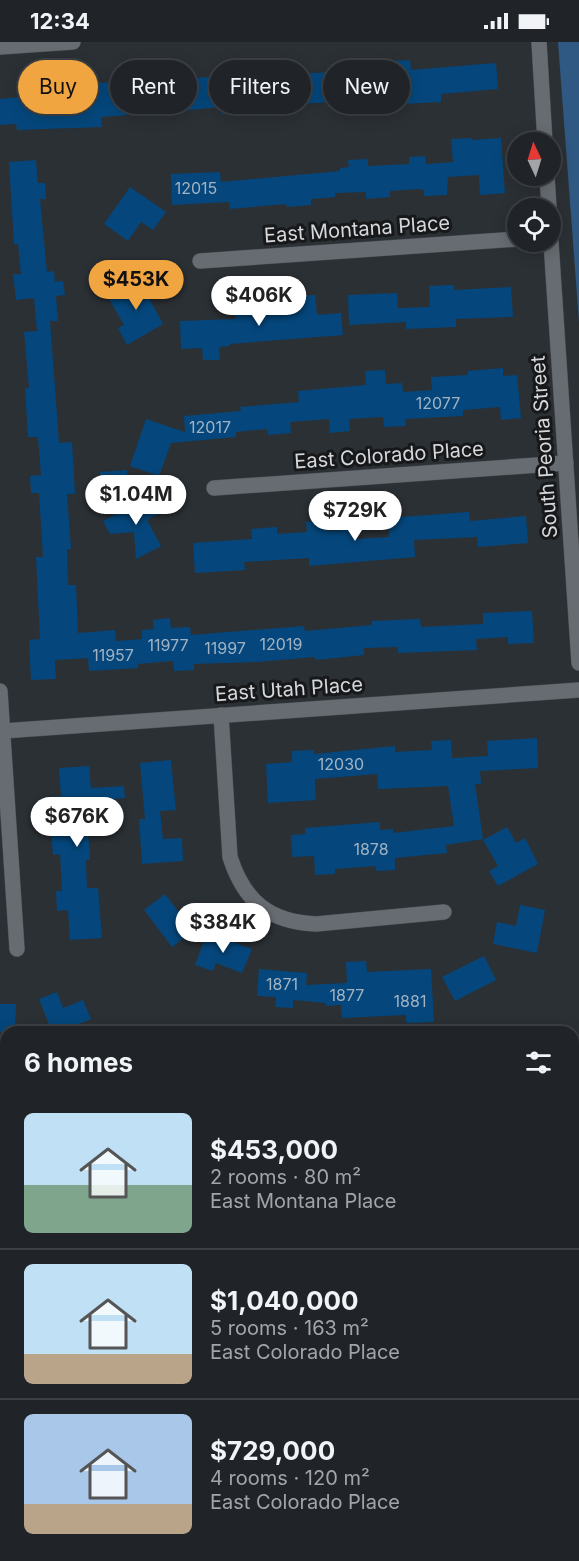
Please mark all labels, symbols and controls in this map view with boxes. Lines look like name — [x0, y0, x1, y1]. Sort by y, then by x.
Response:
text: 12:34 — [30, 8, 90, 34]
chip: Buy — [18, 60, 98, 114]
chip: Rent — [110, 60, 197, 114]
chip: Filters — [209, 60, 311, 114]
chip: New — [323, 60, 410, 114]
north arrow — [507, 132, 561, 186]
map controls — [507, 132, 561, 252]
house number: 12015 — [175, 178, 217, 198]
button: locate — [507, 198, 561, 252]
street label: East Montana Place — [263, 211, 451, 247]
pin: $453K — [94, 260, 178, 311]
text: $453K — [103, 267, 169, 291]
pin: $406K — [217, 276, 301, 327]
text: $406K — [225, 283, 293, 307]
street label: South Peoria Street — [526, 354, 562, 539]
house number: 12077 — [416, 393, 460, 413]
house number: 12017 — [189, 417, 231, 437]
street label: East Colorado Place — [293, 436, 485, 474]
pin: $1.04M — [87, 475, 185, 526]
text: $1.04M — [99, 482, 173, 506]
pin: $729K — [313, 491, 397, 542]
text: $729K — [323, 498, 387, 522]
house number: 12019 — [260, 634, 302, 654]
house number: 11977 — [147, 635, 189, 655]
house number: 11997 — [204, 638, 246, 658]
house number: 11957 — [92, 645, 134, 665]
street label: East Utah Place — [214, 672, 364, 706]
house number: 12030 — [318, 754, 364, 774]
pin: $676K — [35, 797, 119, 848]
text: $676K — [45, 804, 109, 828]
house number: 1878 — [353, 839, 389, 859]
pin: $384K — [181, 903, 265, 954]
text: $384K — [190, 910, 256, 934]
house number: 1871 — [266, 974, 298, 994]
house number: 1877 — [330, 985, 364, 1005]
house number: 1881 — [394, 991, 426, 1011]
icon: filters — [522, 1046, 555, 1079]
text: 6 homes — [24, 1047, 133, 1078]
text: $453,000 — [210, 1134, 338, 1165]
icon: home — [72, 1137, 144, 1209]
text: 2 rooms · 80 m² — [210, 1165, 361, 1189]
text: East Montana Place — [210, 1189, 396, 1213]
text: $1,040,000 — [210, 1285, 359, 1316]
icon: home — [72, 1288, 144, 1360]
text: 5 rooms · 163 m² — [210, 1316, 369, 1340]
text: East Colorado Place — [210, 1340, 400, 1364]
text: $729,000 — [210, 1435, 335, 1466]
icon: home — [72, 1438, 144, 1510]
text: 4 rooms · 120 m² — [210, 1466, 370, 1490]
text: East Colorado Place — [210, 1490, 400, 1514]

